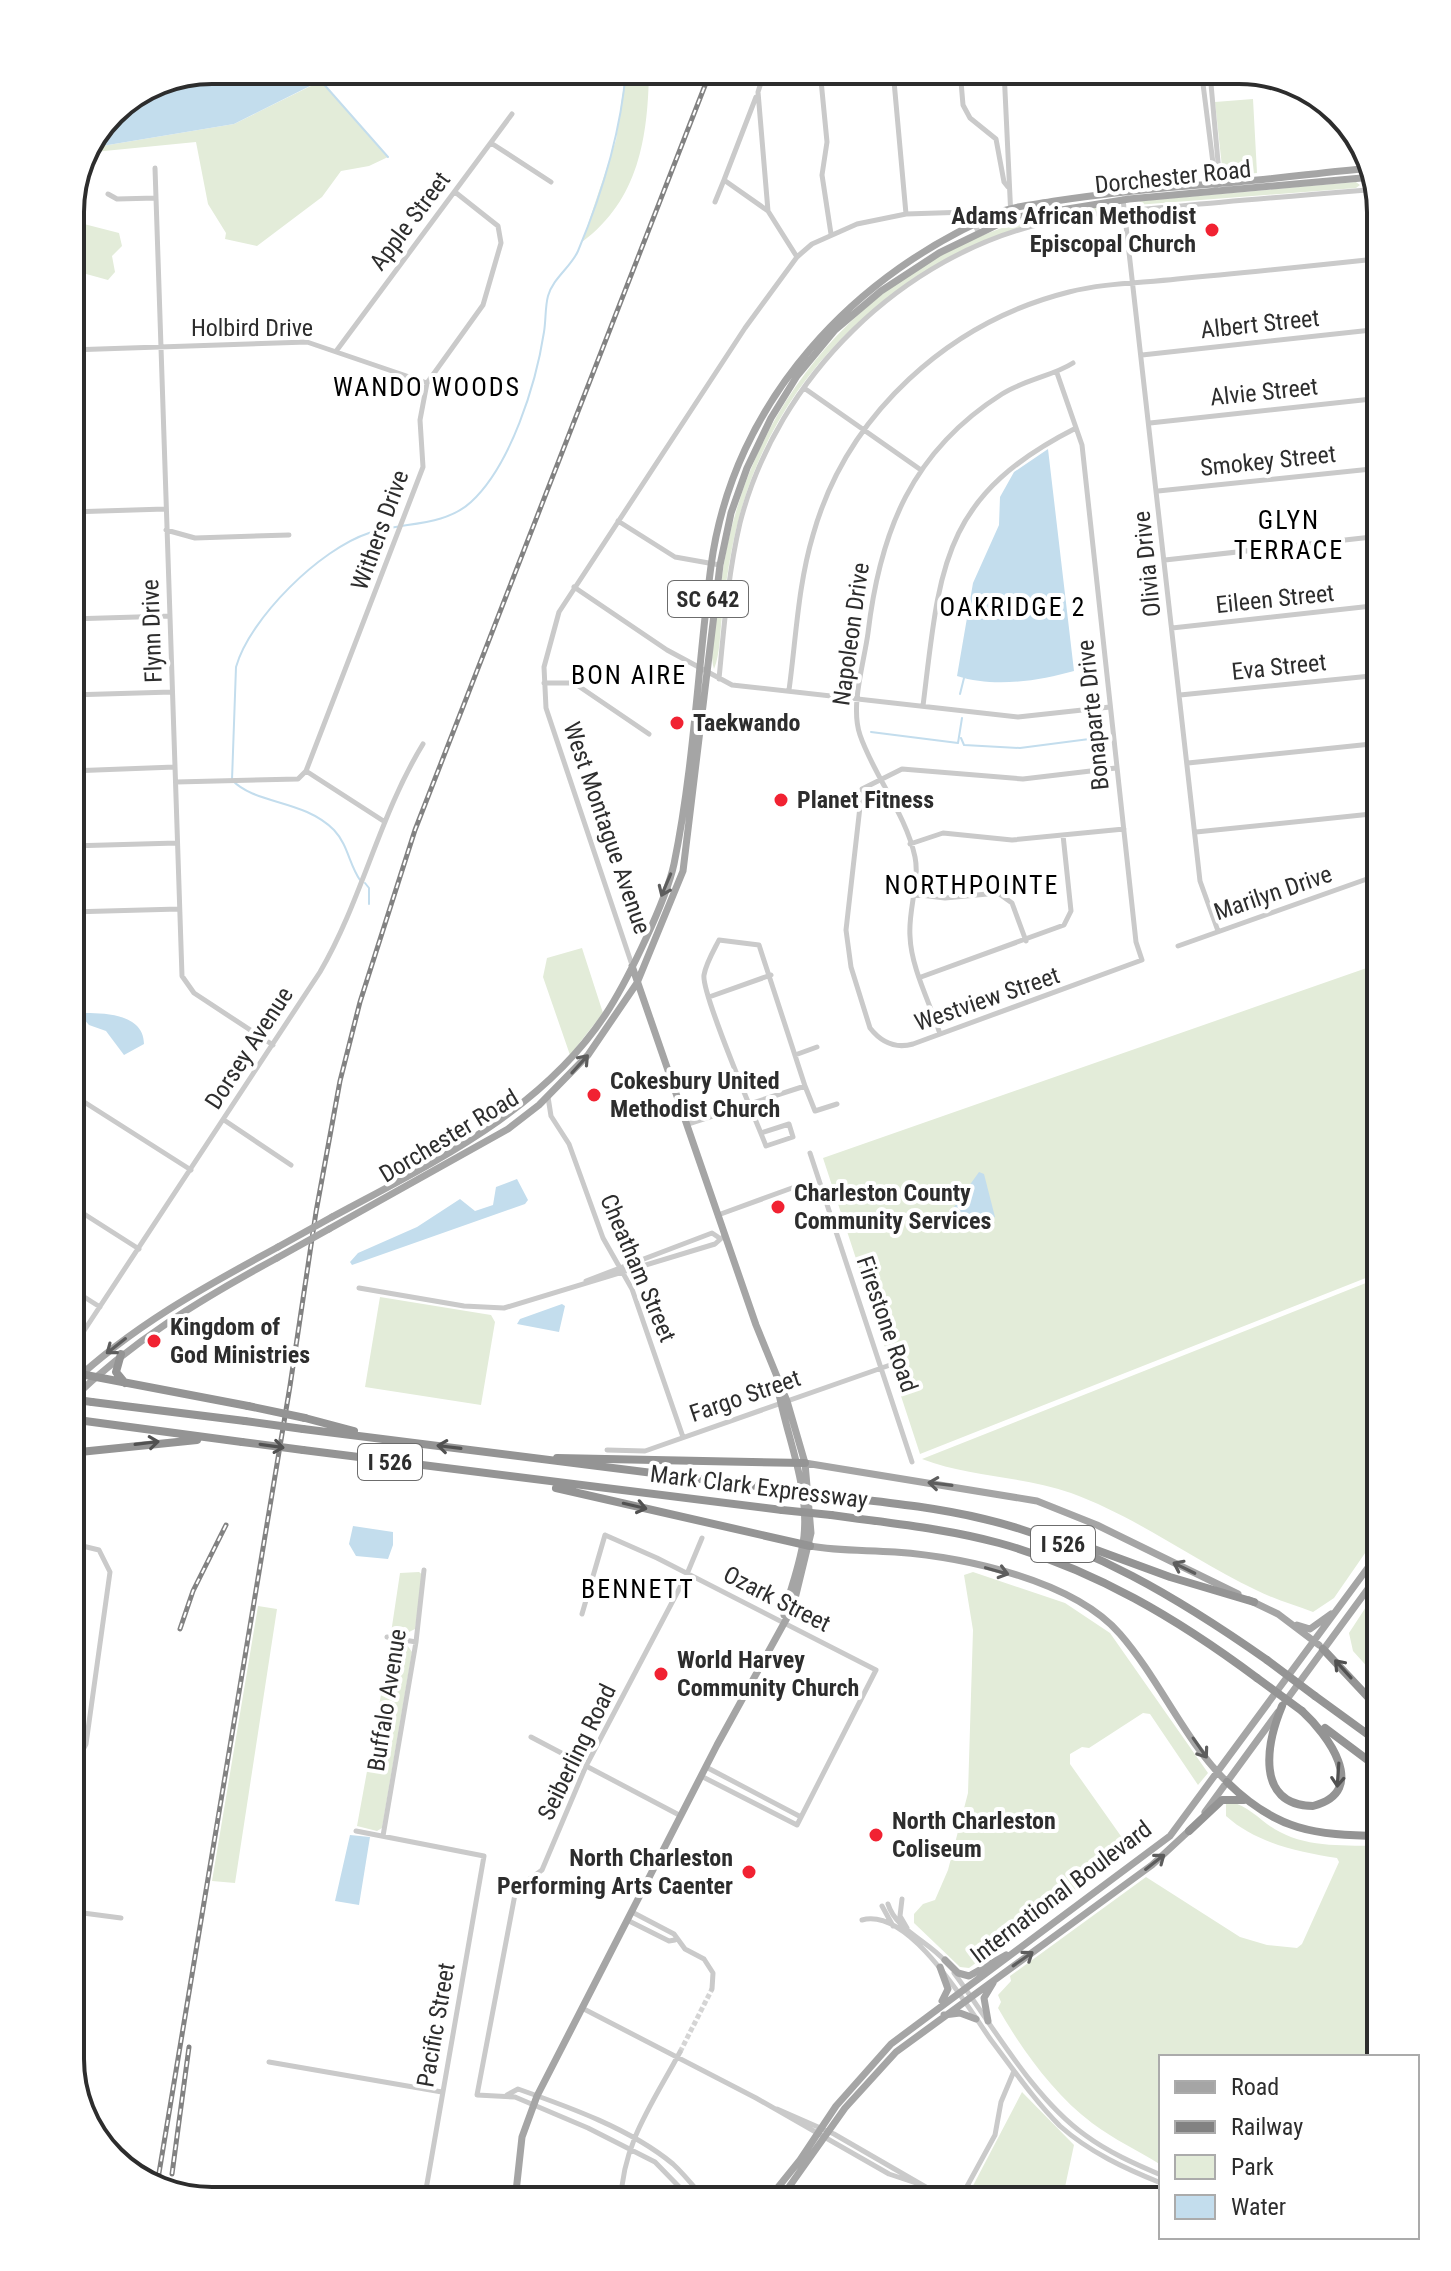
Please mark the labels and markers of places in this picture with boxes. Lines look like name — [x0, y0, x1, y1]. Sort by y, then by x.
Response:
place label: Adams African Methodist Episcopal Church — [951, 202, 1196, 258]
marker: Adams African Methodist Episcopal Church — [1203, 221, 1221, 239]
place label: Taekwando — [693, 709, 801, 737]
marker: Taekwando — [668, 714, 686, 732]
place label: Planet Fitness — [797, 786, 934, 814]
marker: Planet Fitness — [772, 791, 790, 809]
place label: Cokesbury United Methodist Church — [610, 1067, 780, 1123]
marker: Cokesbury United Methodist Church — [585, 1086, 603, 1104]
place label: Charleston County Community Services — [794, 1179, 991, 1235]
marker: Charleston County Community Services — [769, 1198, 787, 1216]
place label: Kingdom of God Ministries — [170, 1313, 310, 1369]
marker: Kingdom of God Ministries — [145, 1332, 163, 1350]
place label: World Harvey Community Church — [677, 1646, 859, 1702]
marker: World Harvey Community Church — [652, 1665, 670, 1683]
place label: North Charleston Coliseum — [892, 1807, 1056, 1863]
marker: North Charleston Coliseum — [867, 1826, 885, 1844]
place label: North Charleston Performing Arts Caenter — [497, 1844, 733, 1900]
marker: North Charleston Performing Arts Caenter — [740, 1863, 758, 1881]

